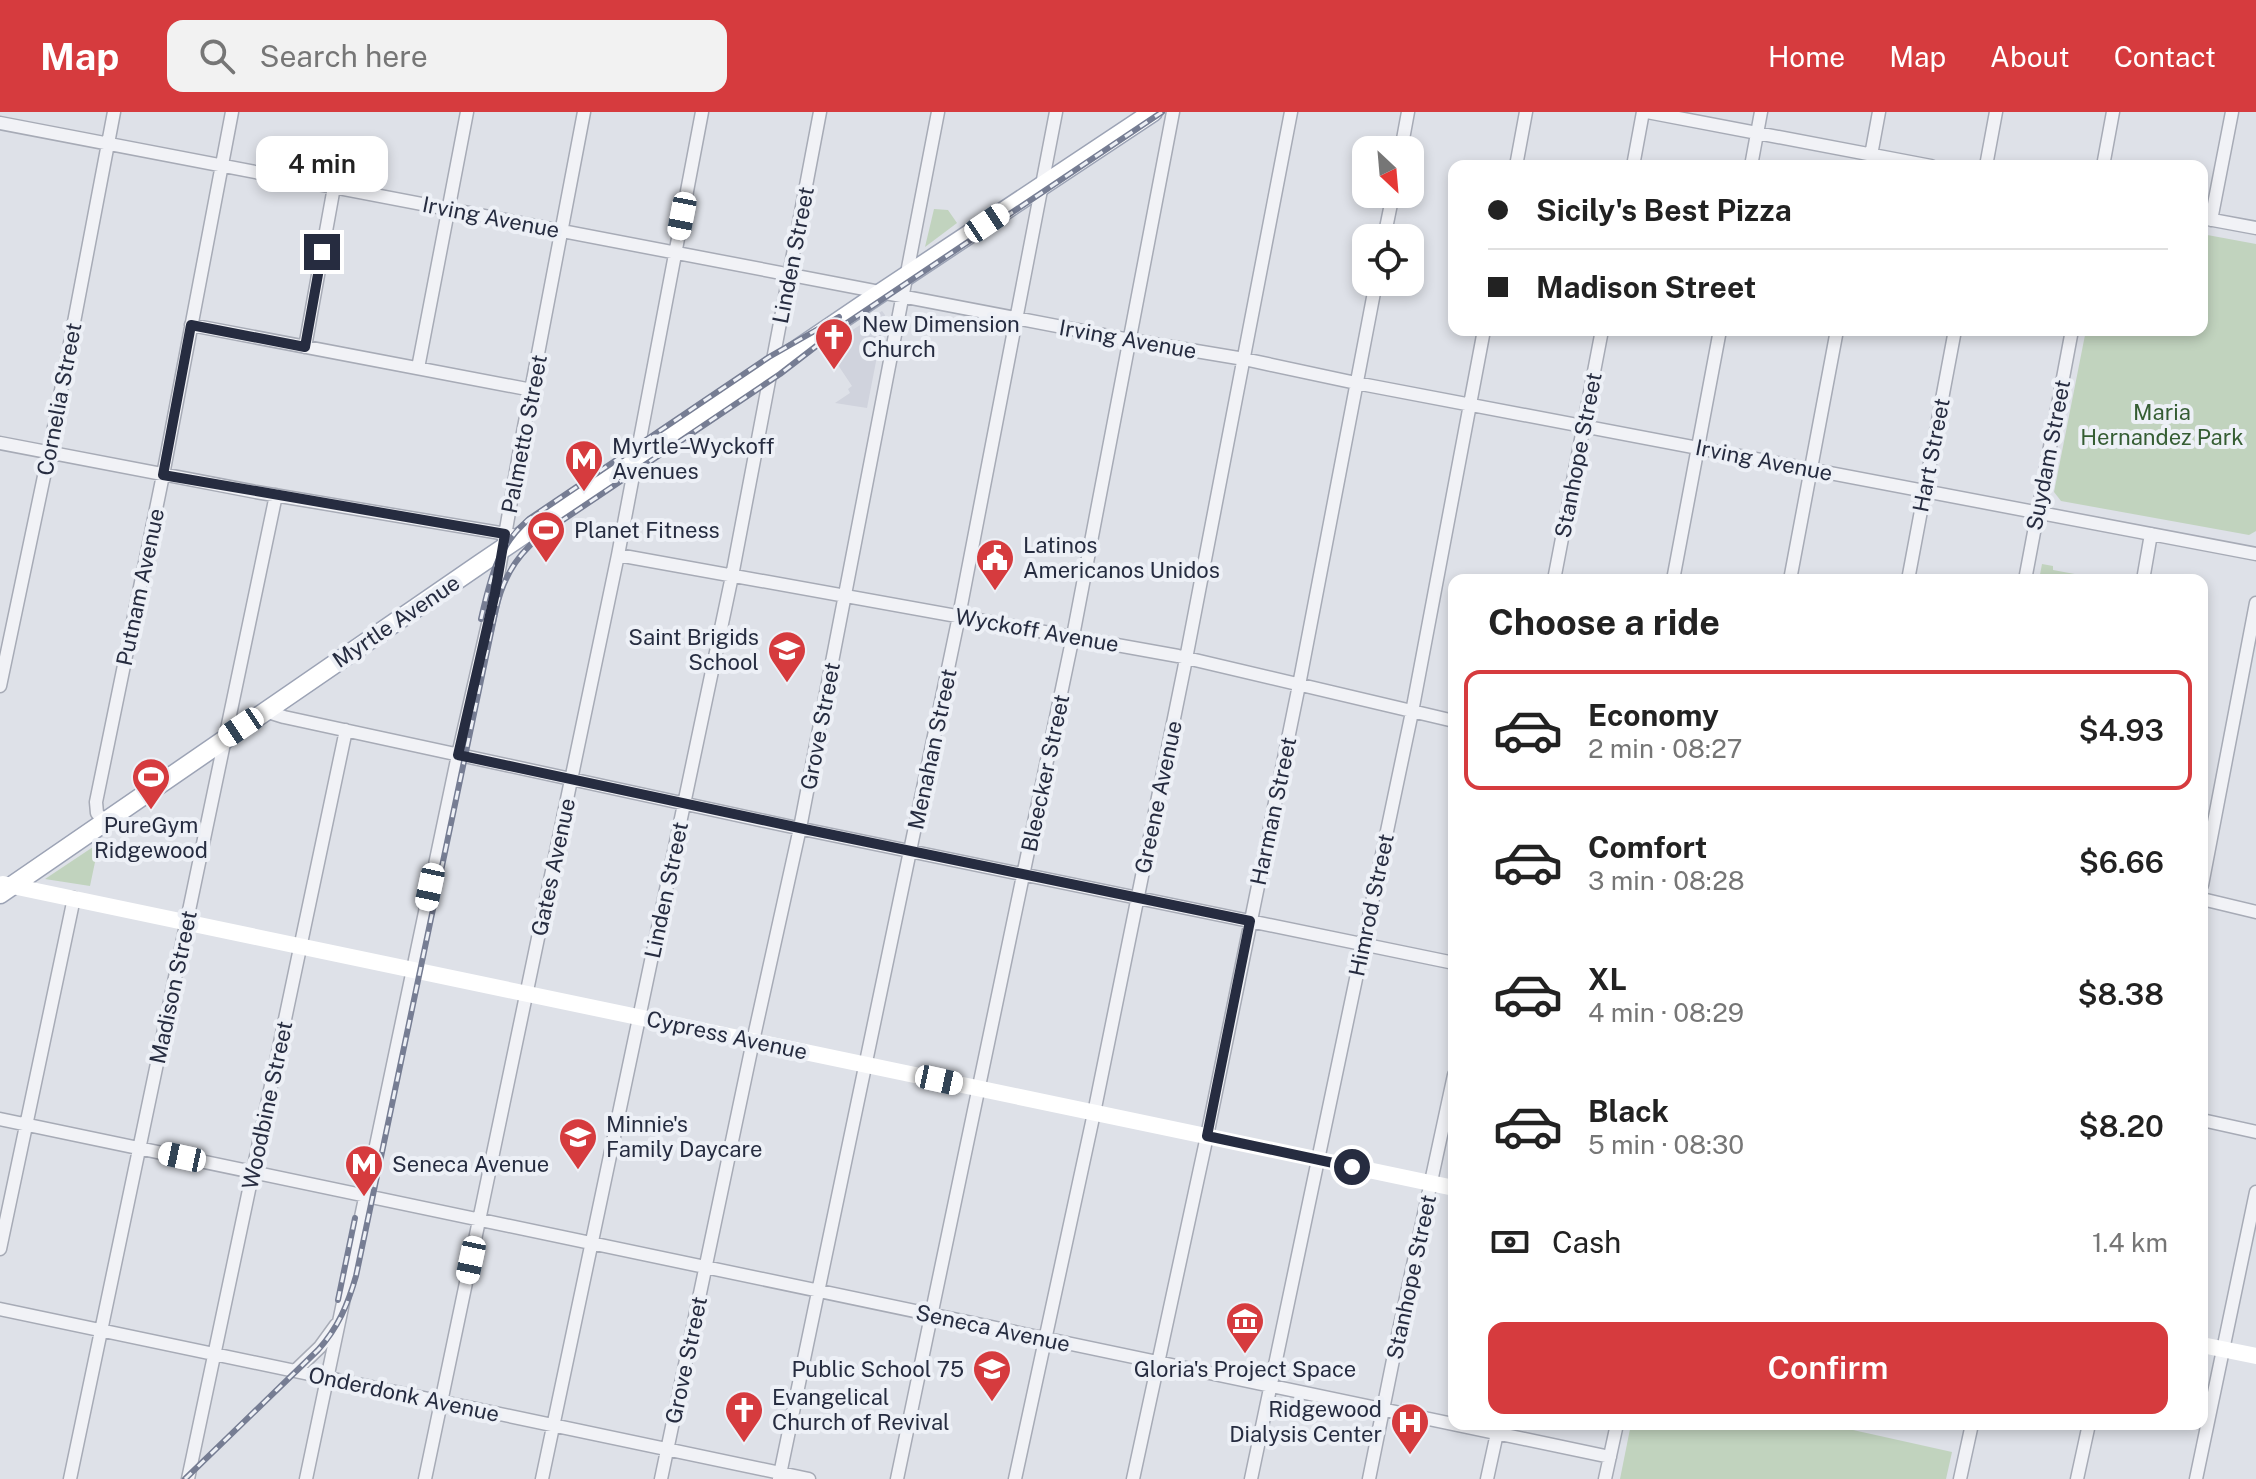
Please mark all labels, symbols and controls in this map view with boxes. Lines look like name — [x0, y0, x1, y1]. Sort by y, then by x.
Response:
search box — [167, 20, 727, 92]
text: Map — [40, 34, 119, 79]
icon: search — [195, 34, 239, 78]
text: Search here — [259, 38, 428, 74]
text: Home — [1768, 40, 1845, 73]
text: Map — [1889, 40, 1946, 73]
text: About — [1990, 40, 2070, 73]
text: Contact — [2114, 40, 2216, 73]
callout: 4 min — [256, 136, 388, 192]
north arrow — [1352, 136, 1424, 208]
map controls — [1352, 136, 1424, 296]
text: 4 min — [288, 148, 356, 179]
street label: Linden Street — [767, 184, 819, 326]
car — [666, 190, 698, 242]
street label: Irving Avenue — [420, 191, 562, 243]
text: Sicily's Best Pizza — [1536, 192, 1792, 228]
car — [960, 200, 1014, 246]
button: locate — [1352, 224, 1424, 296]
route end — [304, 234, 340, 270]
text: Madison Street — [1536, 269, 1756, 305]
place label: New Dimension Church — [862, 311, 1020, 362]
street label: Irving Avenue — [1057, 314, 1199, 364]
church icon: New Dimension Church — [813, 316, 855, 371]
street label: Cornelia Street — [31, 320, 87, 478]
street label: Palmetto Street — [496, 352, 552, 516]
street label: Stanhope Street — [1549, 370, 1607, 540]
street label: Suydam Street — [2021, 377, 2075, 533]
street label: Hart Street — [1907, 396, 1955, 514]
park label: Maria Hernandez Park — [2080, 399, 2244, 450]
place label: Myrtle–Wyckoff Avenues — [612, 433, 775, 484]
street label: Irving Avenue — [1693, 434, 1835, 486]
metro station icon: Myrtle–Wyckoff Avenues — [563, 438, 605, 493]
street label: Putnam Avenue — [111, 506, 169, 668]
sports icon: Planet Fitness — [525, 509, 567, 564]
place label: Planet Fitness — [574, 517, 720, 543]
place label: Latinos Americanos Unidos — [1023, 532, 1220, 583]
public building icon: Latinos Americanos Unidos — [974, 537, 1016, 592]
street label: Myrtle Avenue — [328, 569, 464, 673]
text: Choose a ride — [1488, 601, 1720, 643]
street label: Wyckoff Avenue — [953, 603, 1121, 657]
place label: Saint Brigids School — [628, 624, 759, 675]
school or university icon: Saint Brigids School — [766, 629, 808, 684]
street label: Grove Street — [795, 660, 845, 792]
street label: Menahan Street — [902, 666, 962, 832]
street label: Bleecker Street — [1016, 692, 1074, 854]
icon: car — [1492, 694, 1564, 766]
text: Economy — [1588, 697, 1719, 733]
car — [214, 704, 268, 750]
text: $4.93 — [2078, 712, 2164, 748]
street label: Greene Avenue — [1129, 718, 1187, 876]
text: 2 min · 08:27 — [1588, 733, 1742, 764]
street label: Harman Street — [1245, 734, 1301, 888]
sports icon: PureGym Ridgewood — [130, 756, 172, 811]
street label: Gates Avenue — [526, 796, 580, 938]
place label: PureGym Ridgewood — [94, 812, 208, 863]
street label: Linden Street — [639, 819, 693, 961]
icon: car — [1492, 826, 1564, 898]
text: Comfort — [1588, 829, 1707, 865]
street label: Himrod Street — [1343, 831, 1399, 979]
text: $6.66 — [2079, 844, 2164, 880]
car — [413, 861, 447, 913]
text: 3 min · 08:28 — [1588, 865, 1745, 896]
street label: Madison Street — [144, 908, 202, 1066]
icon: car — [1492, 958, 1564, 1030]
text: XL — [1588, 961, 1627, 997]
text: $8.38 — [2077, 976, 2164, 1012]
text: 4 min · 08:29 — [1588, 997, 1744, 1028]
street label: Cypress Avenue — [644, 1005, 810, 1065]
street label: Woodbine Street — [236, 1018, 298, 1192]
car — [913, 1063, 965, 1097]
icon: car — [1492, 1090, 1564, 1162]
text: Black — [1588, 1093, 1669, 1129]
text: $8.20 — [2079, 1108, 2164, 1144]
place label: Minnie's Family Daycare — [606, 1111, 762, 1162]
school or university icon: Minnie's Family Daycare — [557, 1116, 599, 1171]
text: 5 min · 08:30 — [1588, 1129, 1744, 1160]
car — [156, 1140, 208, 1174]
metro station icon: Seneca Avenue — [343, 1143, 385, 1198]
route start — [1334, 1149, 1370, 1185]
place label: Seneca Avenue — [392, 1151, 549, 1177]
street label: Stanhope Street — [1381, 1192, 1441, 1362]
icon: cash — [1488, 1220, 1532, 1264]
text: Cash — [1552, 1224, 1621, 1260]
text: 1.4 km — [2092, 1227, 2168, 1258]
car — [454, 1234, 488, 1286]
street label: Grove Street — [660, 1294, 712, 1426]
street label: Seneca Avenue — [913, 1299, 1073, 1357]
museum icon: Gloria's Project Space — [1224, 1300, 1266, 1355]
button: Confirm — [1488, 1322, 2168, 1414]
school or university icon: Public School 75 — [971, 1348, 1013, 1403]
place label: Public School 75 — [791, 1356, 964, 1382]
place label: Gloria's Project Space — [1134, 1356, 1356, 1382]
street label: Onderdonk Avenue — [306, 1361, 502, 1427]
place label: Evangelical Church of Revival — [772, 1384, 950, 1435]
church icon: Evangelical Church of Revival — [723, 1389, 765, 1444]
place label: Ridgewood Dialysis Center — [1229, 1396, 1382, 1447]
hospital icon: Ridgewood Dialysis Center — [1389, 1401, 1431, 1456]

